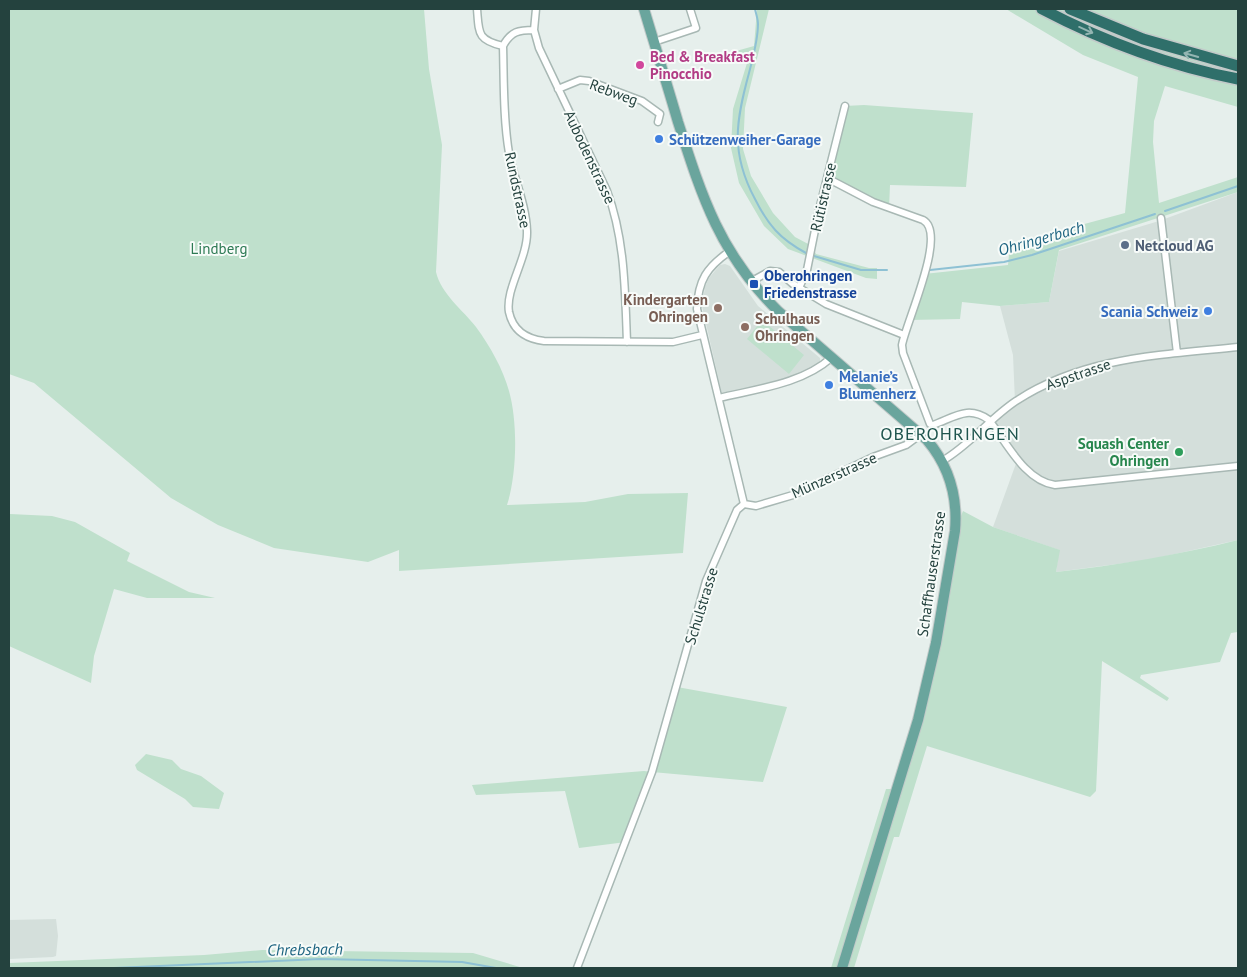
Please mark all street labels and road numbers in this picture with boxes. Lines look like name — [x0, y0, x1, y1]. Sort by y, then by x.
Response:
street label: Rebweg — [587, 74, 641, 110]
street label: Aubodenstrasse — [560, 107, 620, 207]
street label: Rundstrasse — [501, 150, 535, 230]
street label: Rütistrasse — [806, 161, 840, 233]
street label: Aspstrasse — [1043, 354, 1113, 394]
street label: Münzerstrasse — [788, 448, 880, 502]
street label: Schaffhauserstrasse — [913, 510, 949, 638]
street label: Schulstrasse — [680, 565, 722, 647]

